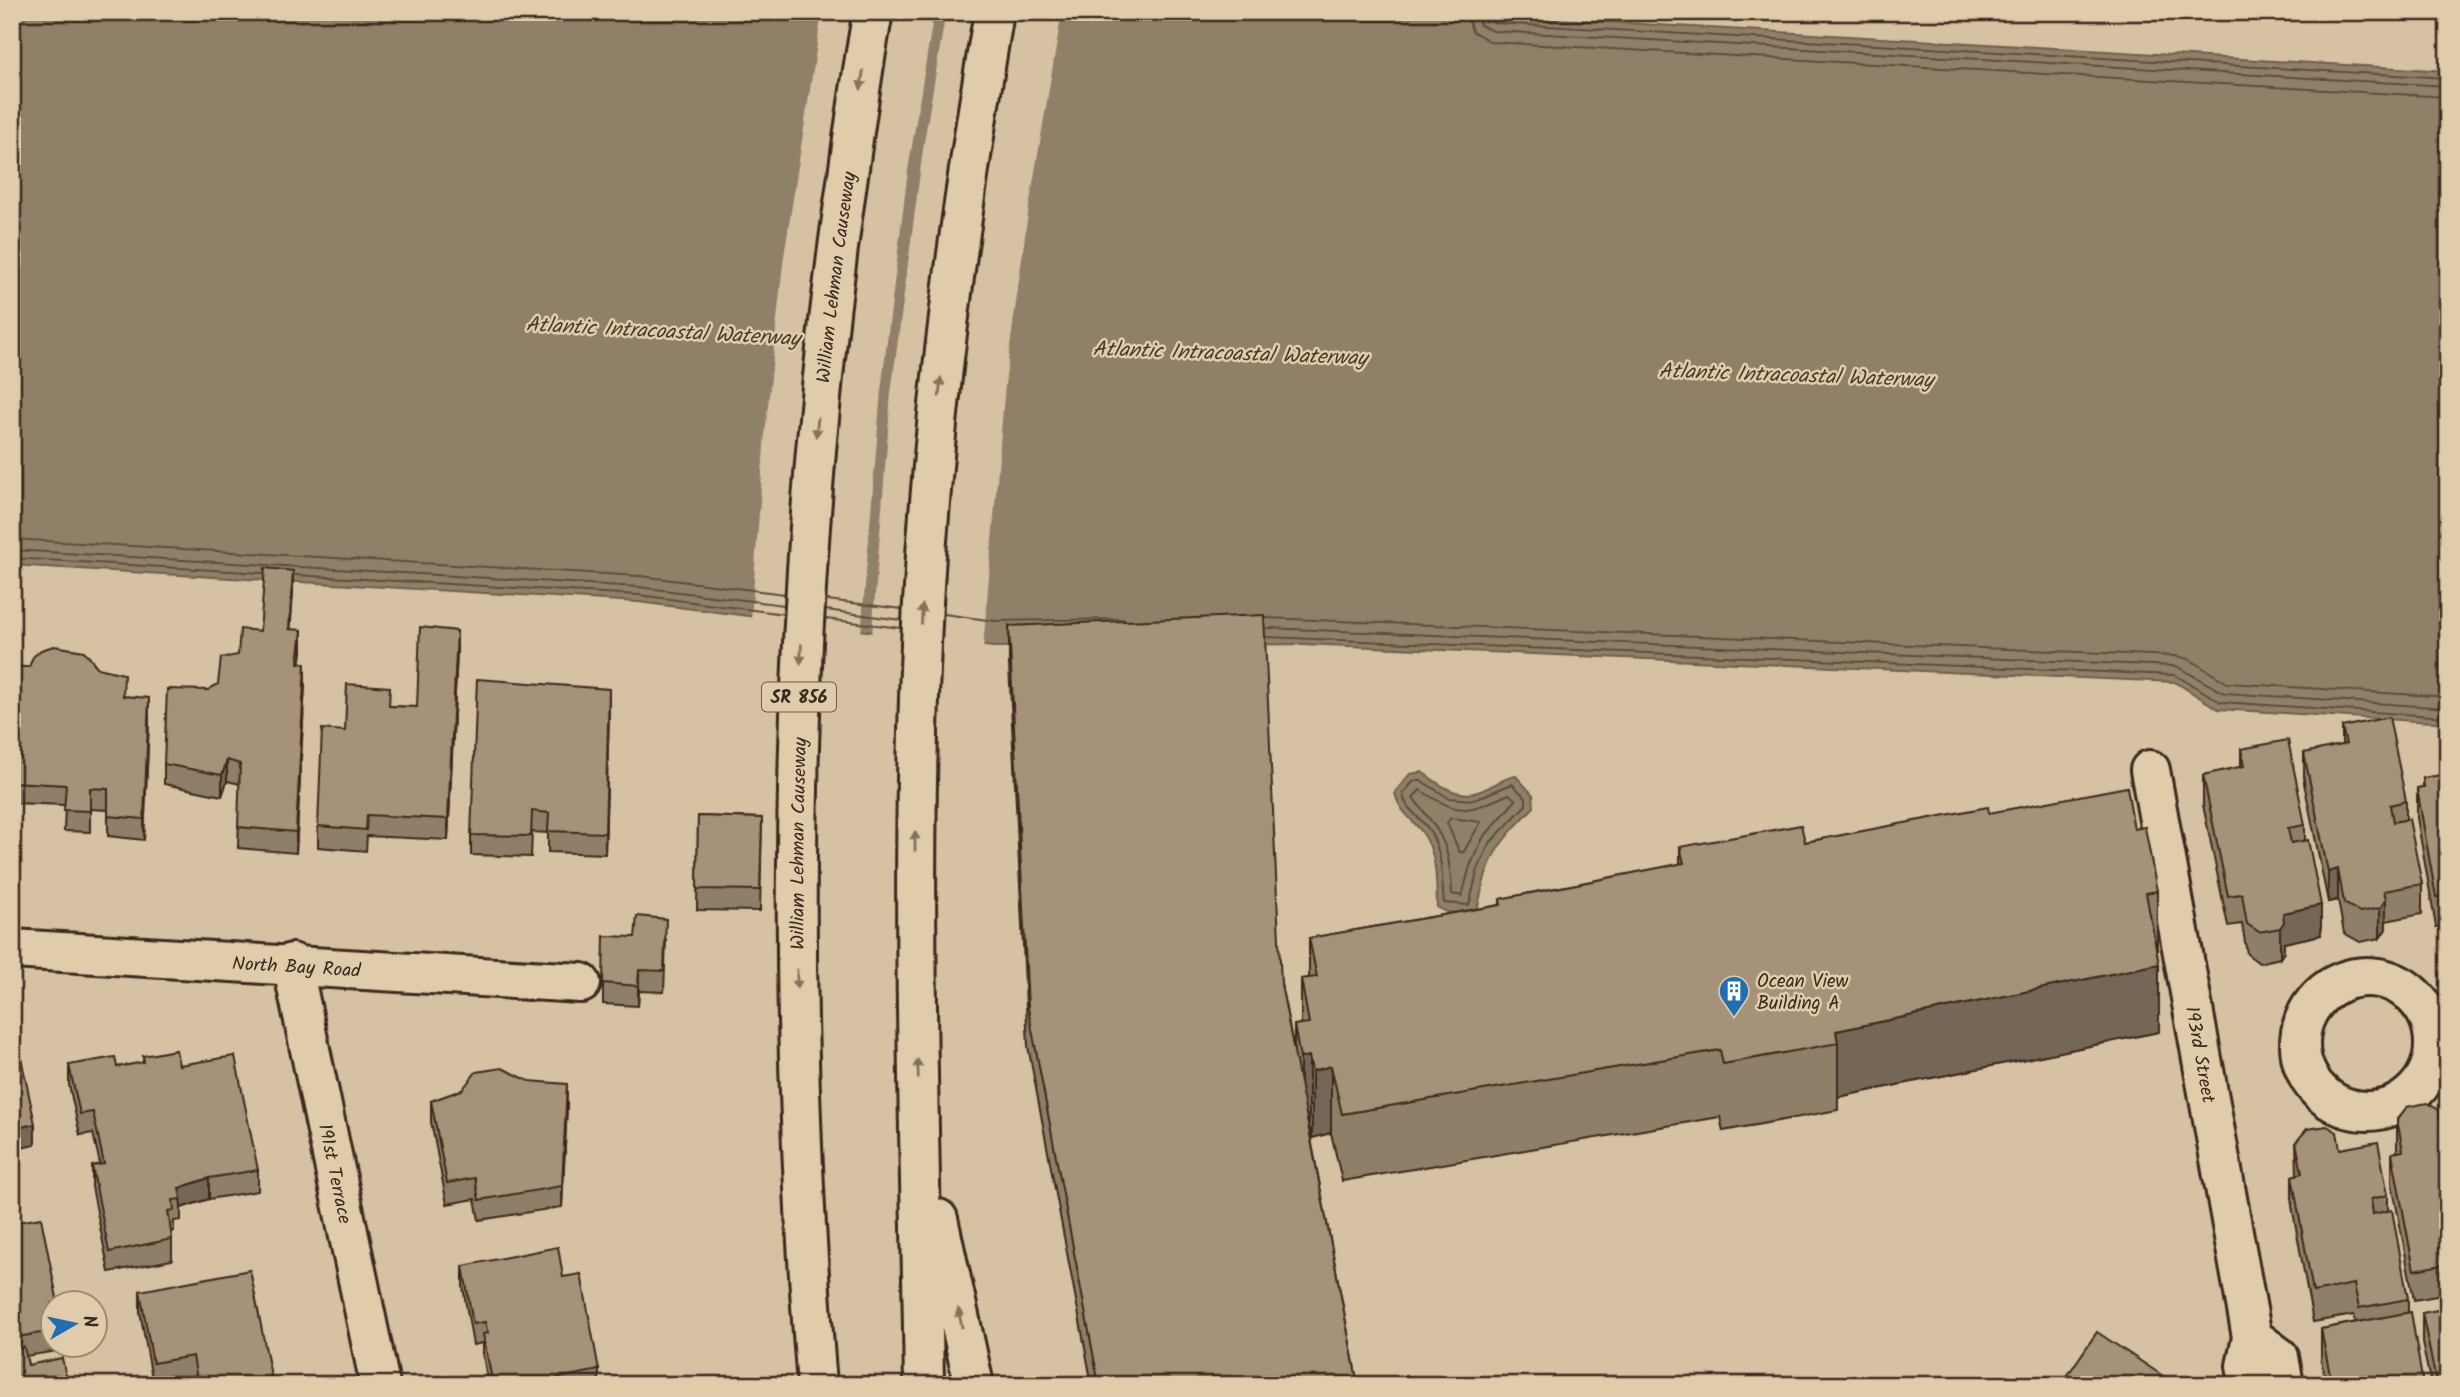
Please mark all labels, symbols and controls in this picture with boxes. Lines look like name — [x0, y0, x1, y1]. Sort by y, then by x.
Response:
one-way arrow — [856, 69, 867, 91]
street label: William Lehman Causeway — [809, 169, 865, 384]
water label: Atlantic Intracoastal Waterway — [525, 309, 804, 356]
water label: Atlantic Intracoastal Waterway — [1092, 333, 1371, 376]
water label: Atlantic Intracoastal Waterway — [1658, 355, 1937, 398]
one-way arrow — [935, 376, 946, 398]
one-way arrow — [811, 416, 822, 438]
one-way arrow — [917, 603, 928, 625]
one-way arrow — [795, 643, 806, 665]
road number: SR 856 — [762, 682, 836, 712]
street label: William Lehman Causeway — [784, 736, 816, 950]
one-way arrow — [909, 830, 921, 852]
street label: North Bay Road — [231, 949, 362, 987]
place label: Ocean View Building A — [1757, 967, 1848, 1019]
one-way arrow — [791, 968, 803, 990]
building icon: Ocean View Building A — [1717, 974, 1751, 1018]
street label: 193rd Street — [2176, 1004, 2223, 1106]
one-way arrow — [912, 1058, 923, 1080]
street label: 191st Terrace — [309, 1121, 359, 1227]
north arrow — [38, 1288, 108, 1358]
one-way arrow — [954, 1307, 965, 1329]
text: N — [73, 1313, 105, 1330]

